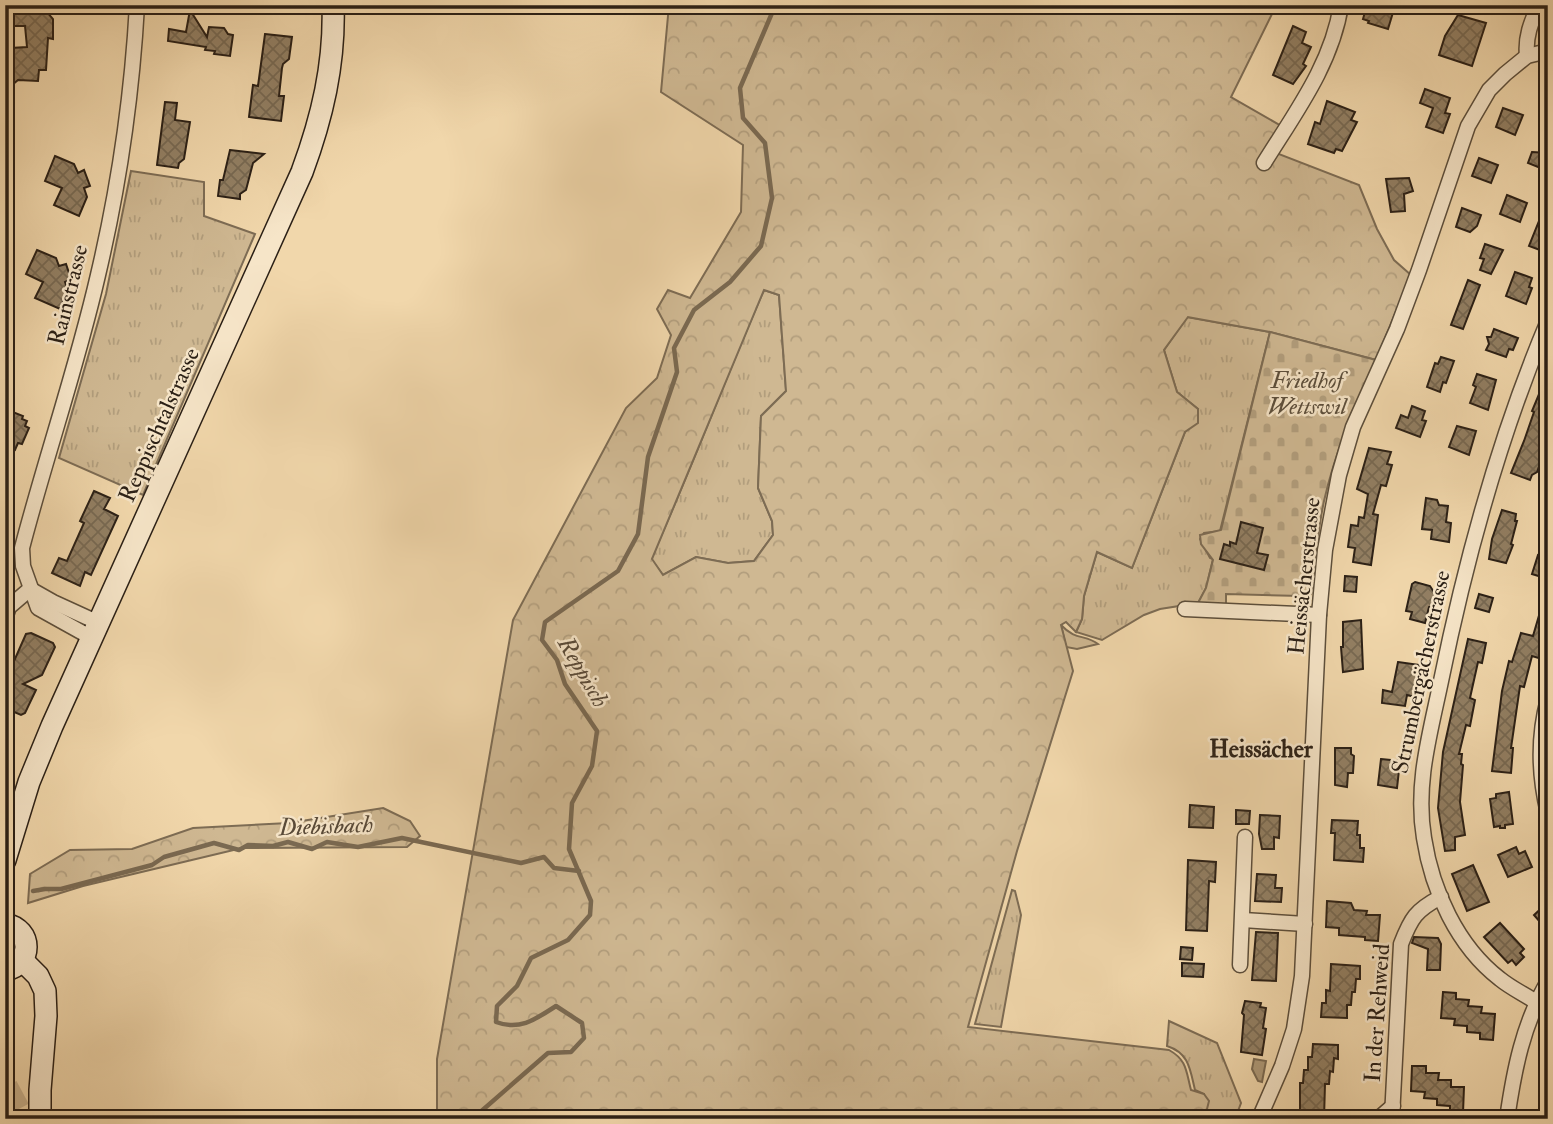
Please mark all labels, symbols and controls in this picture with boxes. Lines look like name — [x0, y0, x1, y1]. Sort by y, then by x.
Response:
street label: Rainstrasse — [42, 241, 95, 348]
street label: Reppischtalstrasse — [112, 343, 207, 507]
park label: Friedhof Wettswil — [1268, 366, 1348, 421]
street label: Heissächerstrasse — [1281, 496, 1327, 656]
street label: Strumbergächerstrasse — [1385, 567, 1457, 776]
water label: Reppisch — [550, 630, 616, 713]
district label: Heissächer — [1209, 734, 1314, 765]
water label: Diebisbach — [277, 809, 374, 843]
street label: In der Rehweid — [1358, 943, 1396, 1083]

